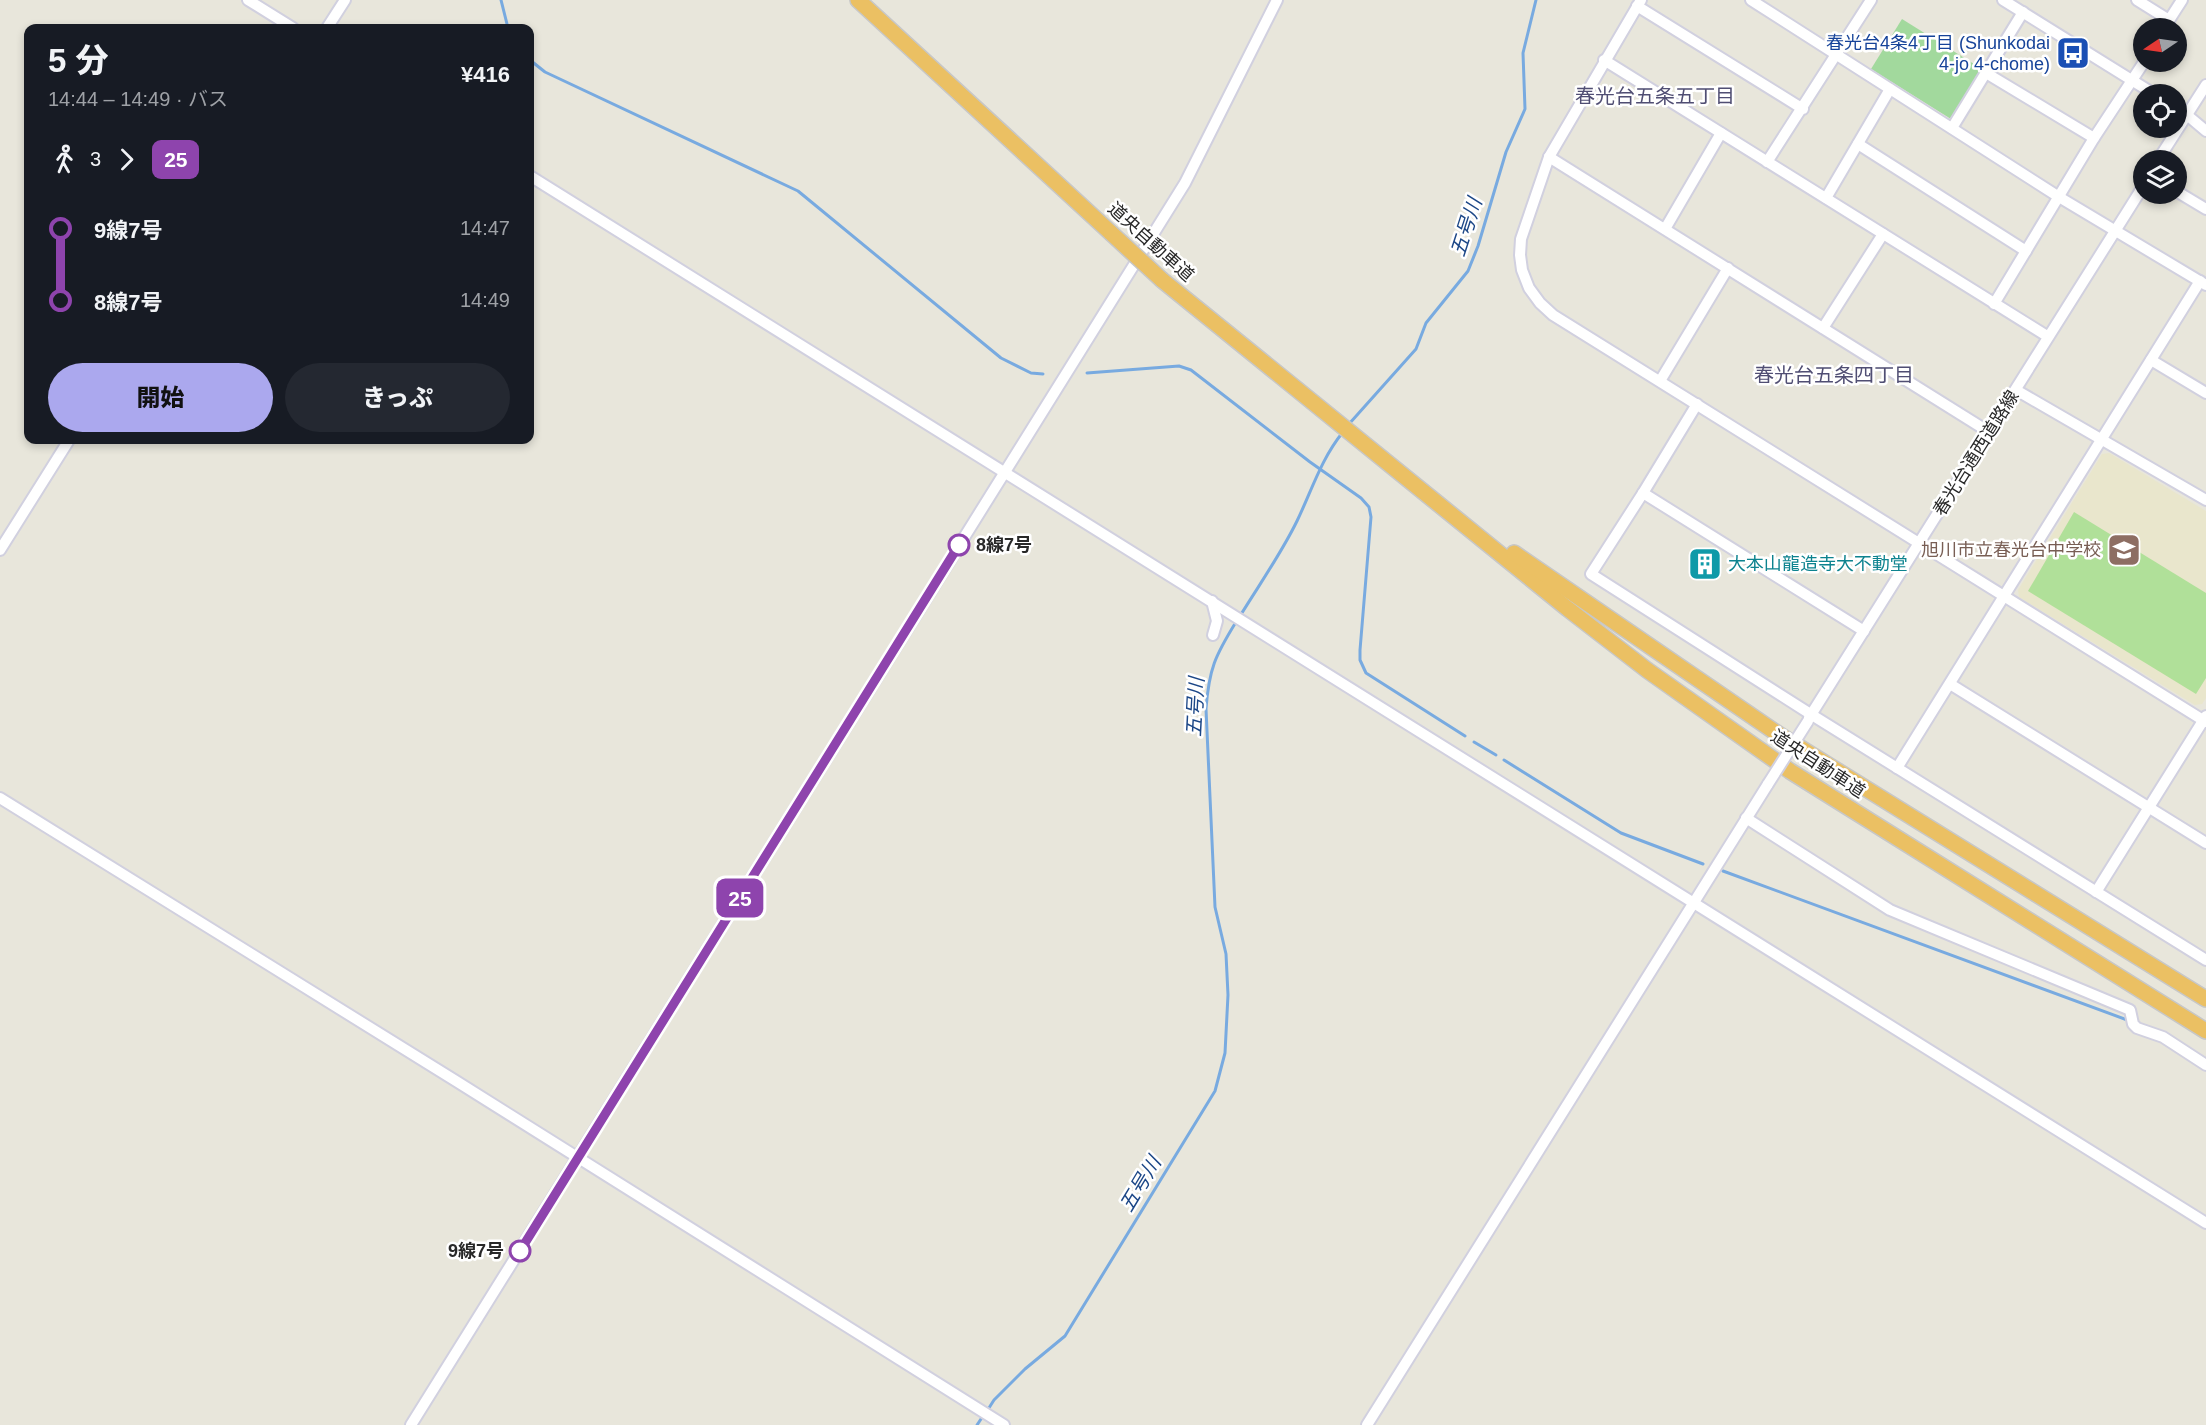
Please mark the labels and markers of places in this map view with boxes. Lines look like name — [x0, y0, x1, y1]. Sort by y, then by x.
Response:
place label: 春光台4条4丁目 (Shunkodai 4-jo 4-chome) — [1826, 33, 2050, 74]
bus stop icon: 春光台4条4丁目 (Shunkodai 4-jo 4-chome) — [2055, 35, 2091, 71]
school or university icon: 旭川市立春光台中学校 — [2106, 532, 2142, 568]
marker: 8線7号 — [948, 534, 970, 556]
place label: 8線7号 — [976, 535, 1032, 555]
place label: 旭川市立春光台中学校 — [1921, 540, 2101, 560]
building icon: 大本山龍造寺大不動堂 — [1687, 546, 1723, 582]
place label: 大本山龍造寺大不動堂 — [1728, 554, 1908, 574]
marker: 9線7号 — [509, 1240, 531, 1262]
place label: 9線7号 — [448, 1241, 504, 1261]

